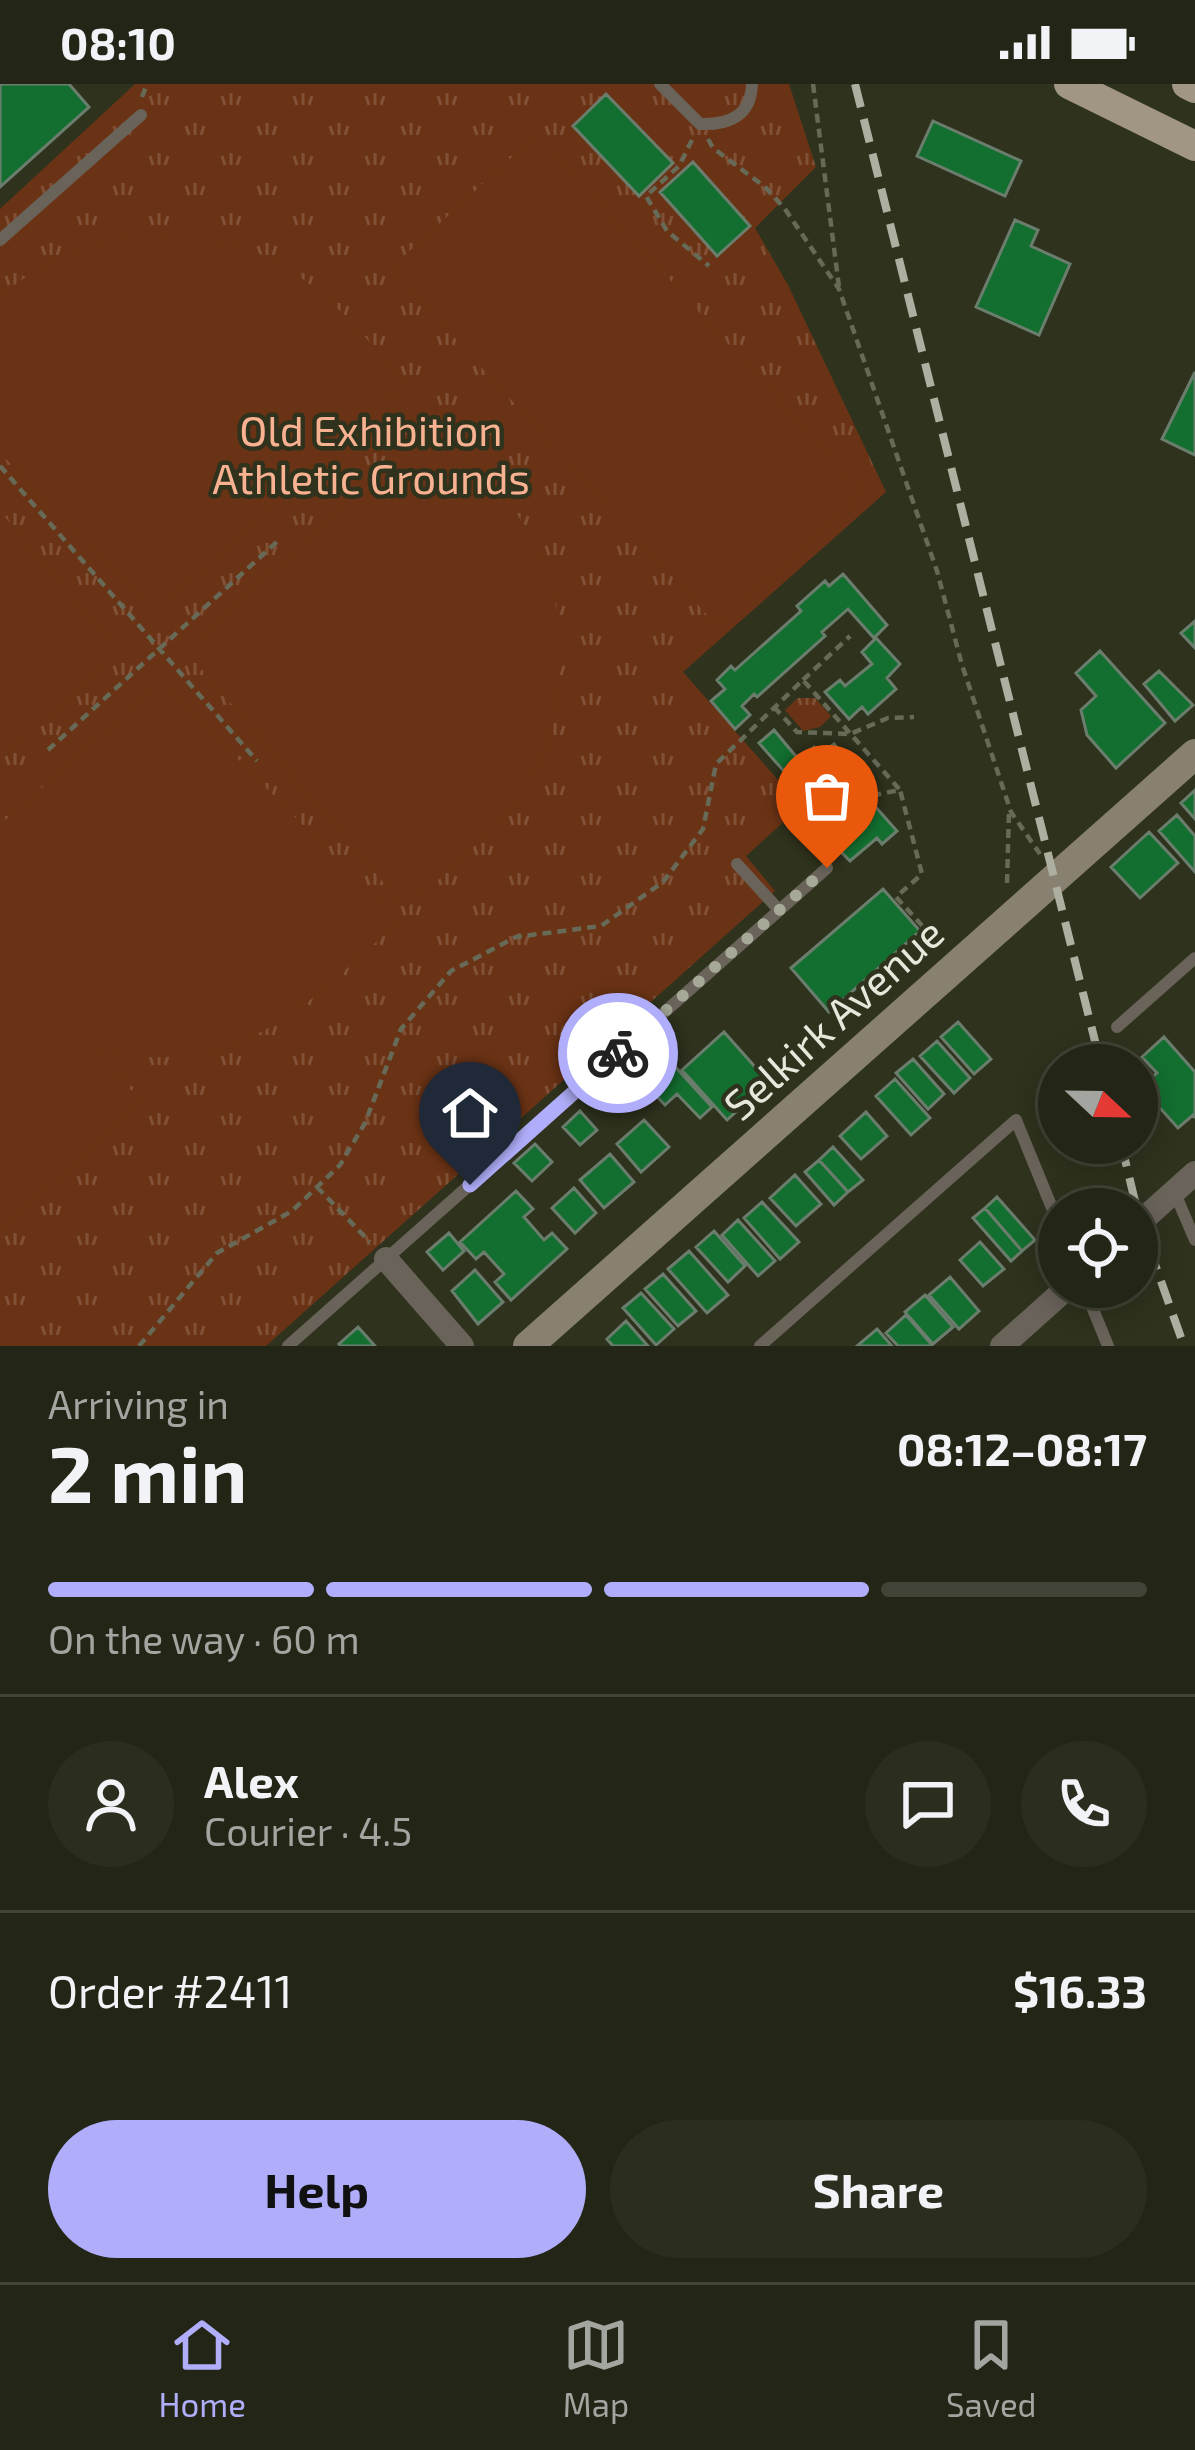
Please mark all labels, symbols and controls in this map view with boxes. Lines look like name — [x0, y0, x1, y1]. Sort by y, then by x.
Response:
text: 08:10 — [60, 15, 176, 69]
park label: Old Exhibition Athletic Grounds — [212, 404, 530, 502]
pin — [776, 745, 878, 868]
icon: bag — [794, 763, 860, 829]
street label: Selkirk Avenue — [713, 906, 952, 1129]
courier — [558, 993, 678, 1113]
icon: bike — [585, 1020, 651, 1086]
north arrow — [1038, 1044, 1158, 1164]
map controls — [1038, 1044, 1158, 1308]
pin — [419, 1062, 521, 1185]
icon: home — [437, 1080, 503, 1146]
button: locate — [1038, 1188, 1158, 1308]
text: Arriving in — [48, 1380, 229, 1427]
text: 08:12–08:17 — [897, 1421, 1147, 1475]
text: 2 min — [48, 1425, 247, 1519]
text: On the way · 60 m — [48, 1615, 360, 1662]
button: person — [48, 1741, 174, 1867]
button: chat — [865, 1741, 991, 1867]
button: phone — [1021, 1741, 1147, 1867]
text: Alex — [204, 1753, 299, 1807]
text: Courier · 4.5 — [204, 1807, 412, 1854]
text: Order #2411 — [48, 1963, 292, 2017]
text: $16.33 — [1013, 1963, 1147, 2017]
button: Help — [48, 2120, 586, 2258]
button: Share — [610, 2120, 1147, 2258]
tab: Home — [158, 2312, 246, 2424]
tab: Map — [563, 2312, 629, 2424]
tab: Saved — [946, 2312, 1037, 2424]

